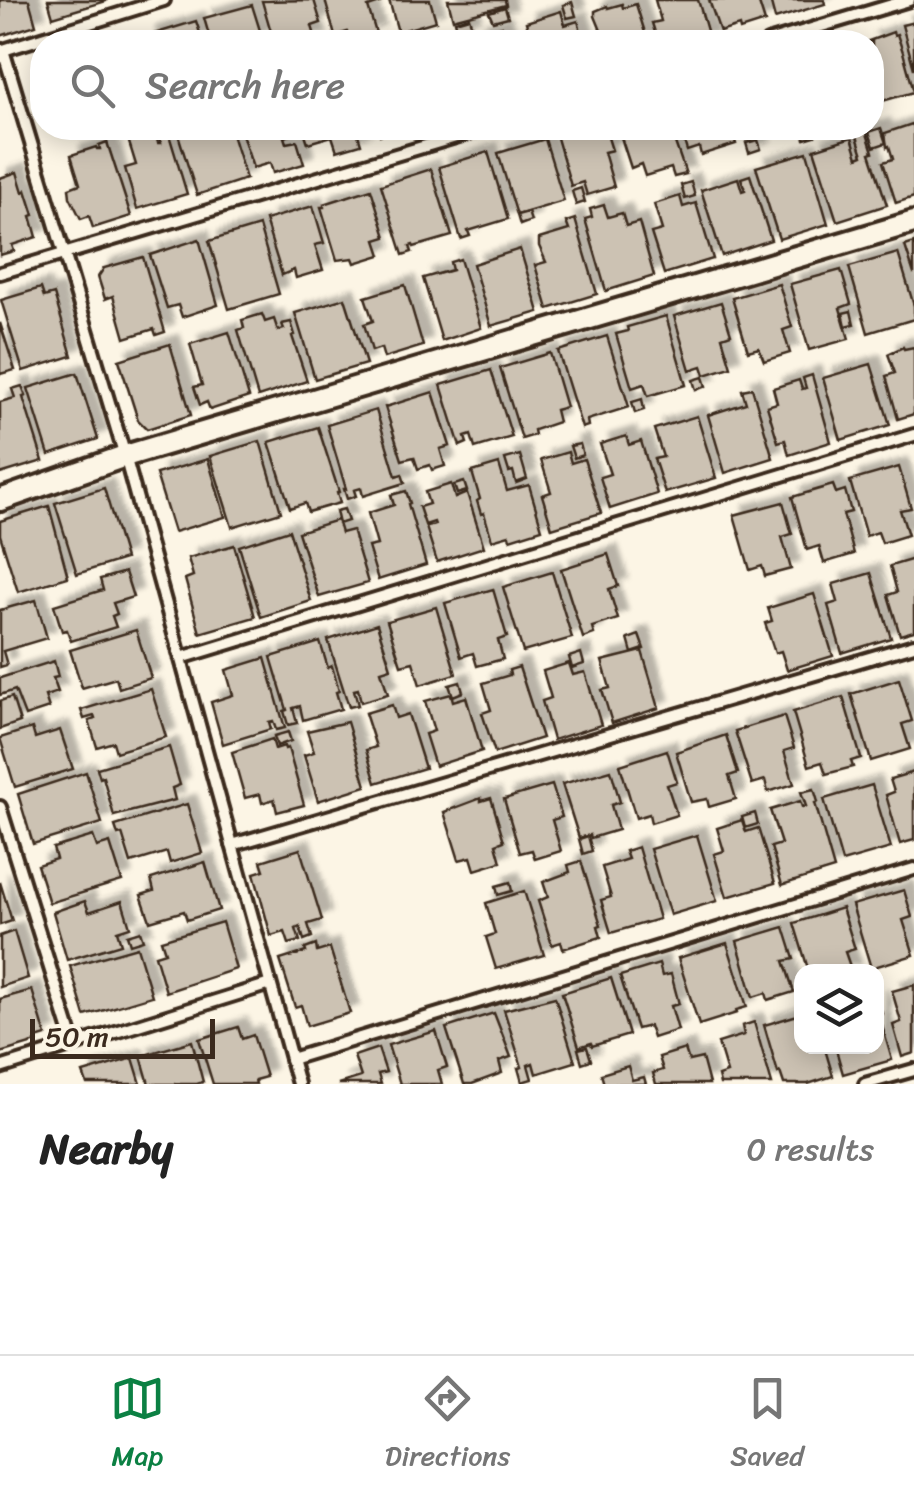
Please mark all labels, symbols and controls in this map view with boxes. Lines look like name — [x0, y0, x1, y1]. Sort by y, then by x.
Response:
search box — [30, 30, 884, 140]
text: Search here — [145, 52, 345, 119]
icon: search — [65, 58, 120, 113]
map controls — [794, 964, 884, 1054]
button: layers — [794, 964, 884, 1054]
text: 50 m — [45, 1012, 109, 1061]
scale bar — [30, 1014, 215, 1058]
text: Nearby — [40, 1112, 173, 1186]
text: 0 results — [746, 1121, 874, 1178]
tab: Map — [110, 1371, 165, 1480]
tab: Directions — [385, 1371, 510, 1480]
tab: Saved — [730, 1371, 804, 1480]

